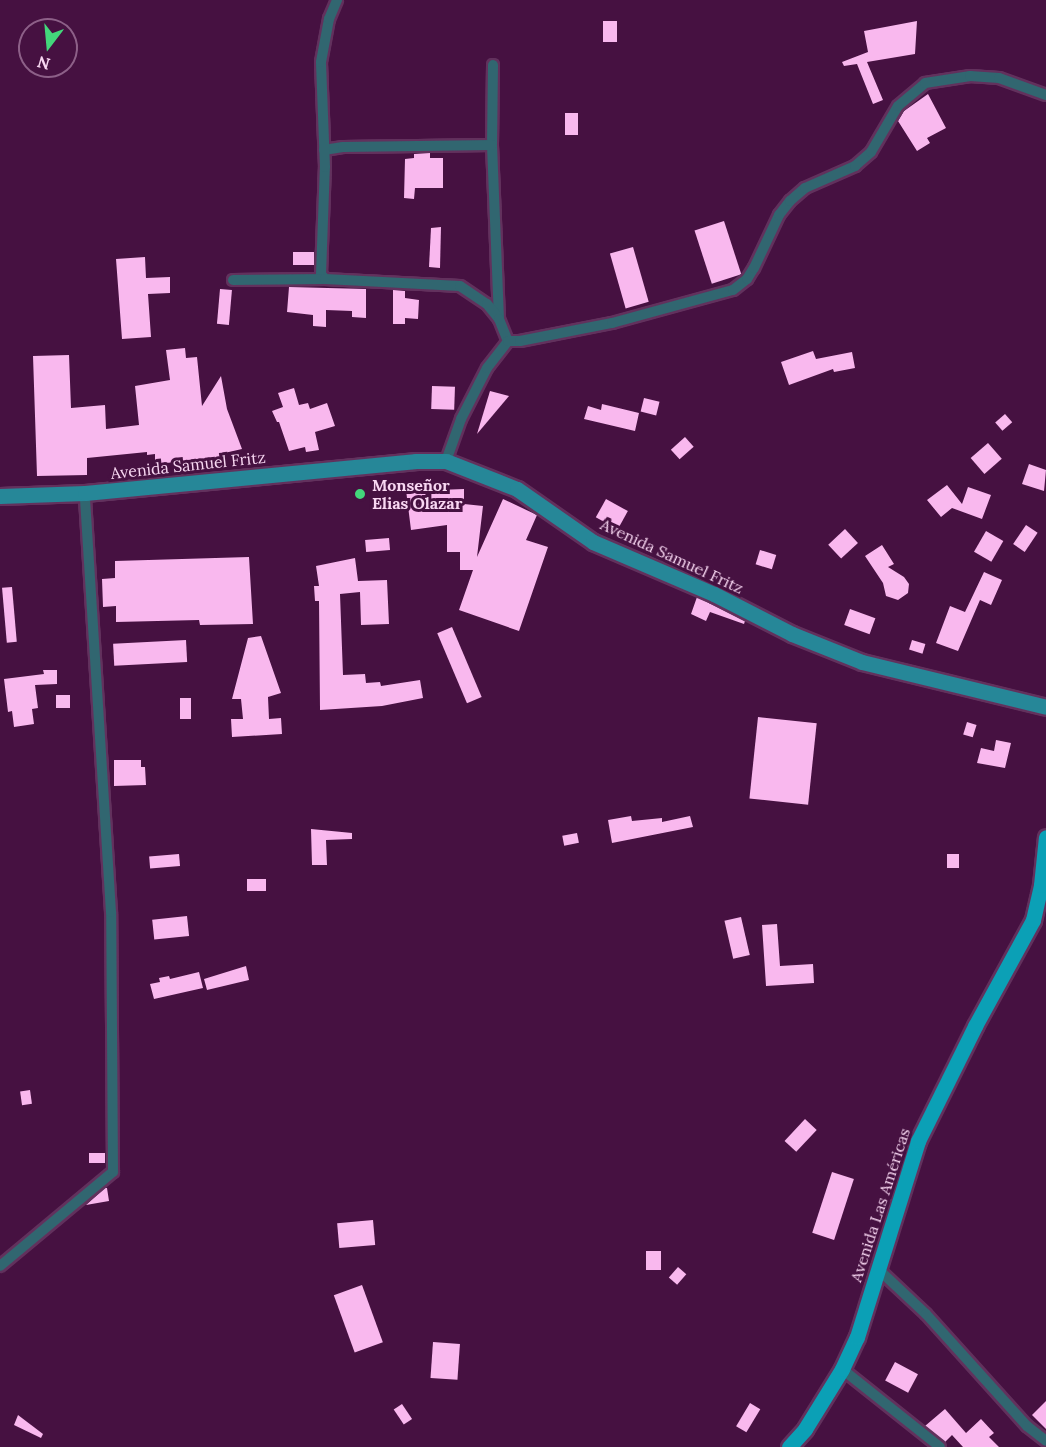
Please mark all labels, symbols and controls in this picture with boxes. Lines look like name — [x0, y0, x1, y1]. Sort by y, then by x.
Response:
north arrow — [18, 18, 78, 78]
text: N — [35, 52, 52, 75]
street label: Avenida Samuel Fritz — [110, 447, 266, 483]
place label: Monseñor Elias Olazar — [372, 475, 462, 513]
marker: Monseñor Elias Olazar — [353, 487, 367, 501]
street label: Avenida Samuel Fritz — [597, 514, 747, 598]
street label: Avenida Las Américas — [846, 1126, 914, 1284]

